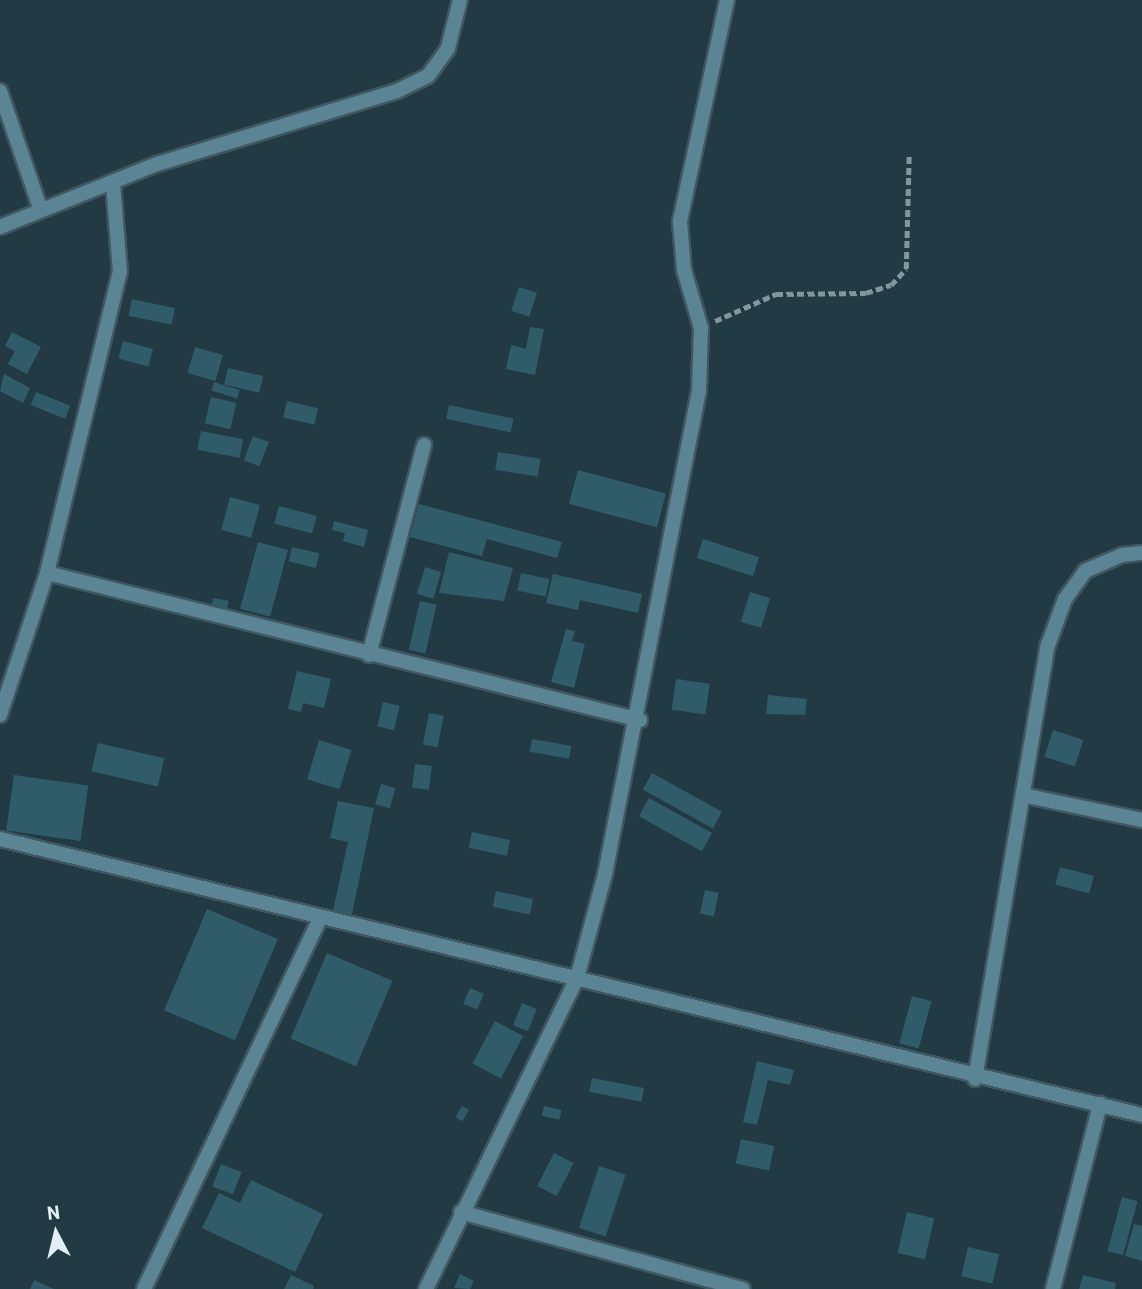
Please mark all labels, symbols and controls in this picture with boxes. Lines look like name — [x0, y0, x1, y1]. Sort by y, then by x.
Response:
north arrow — [21, 1198, 91, 1268]
text: N — [46, 1199, 61, 1224]

